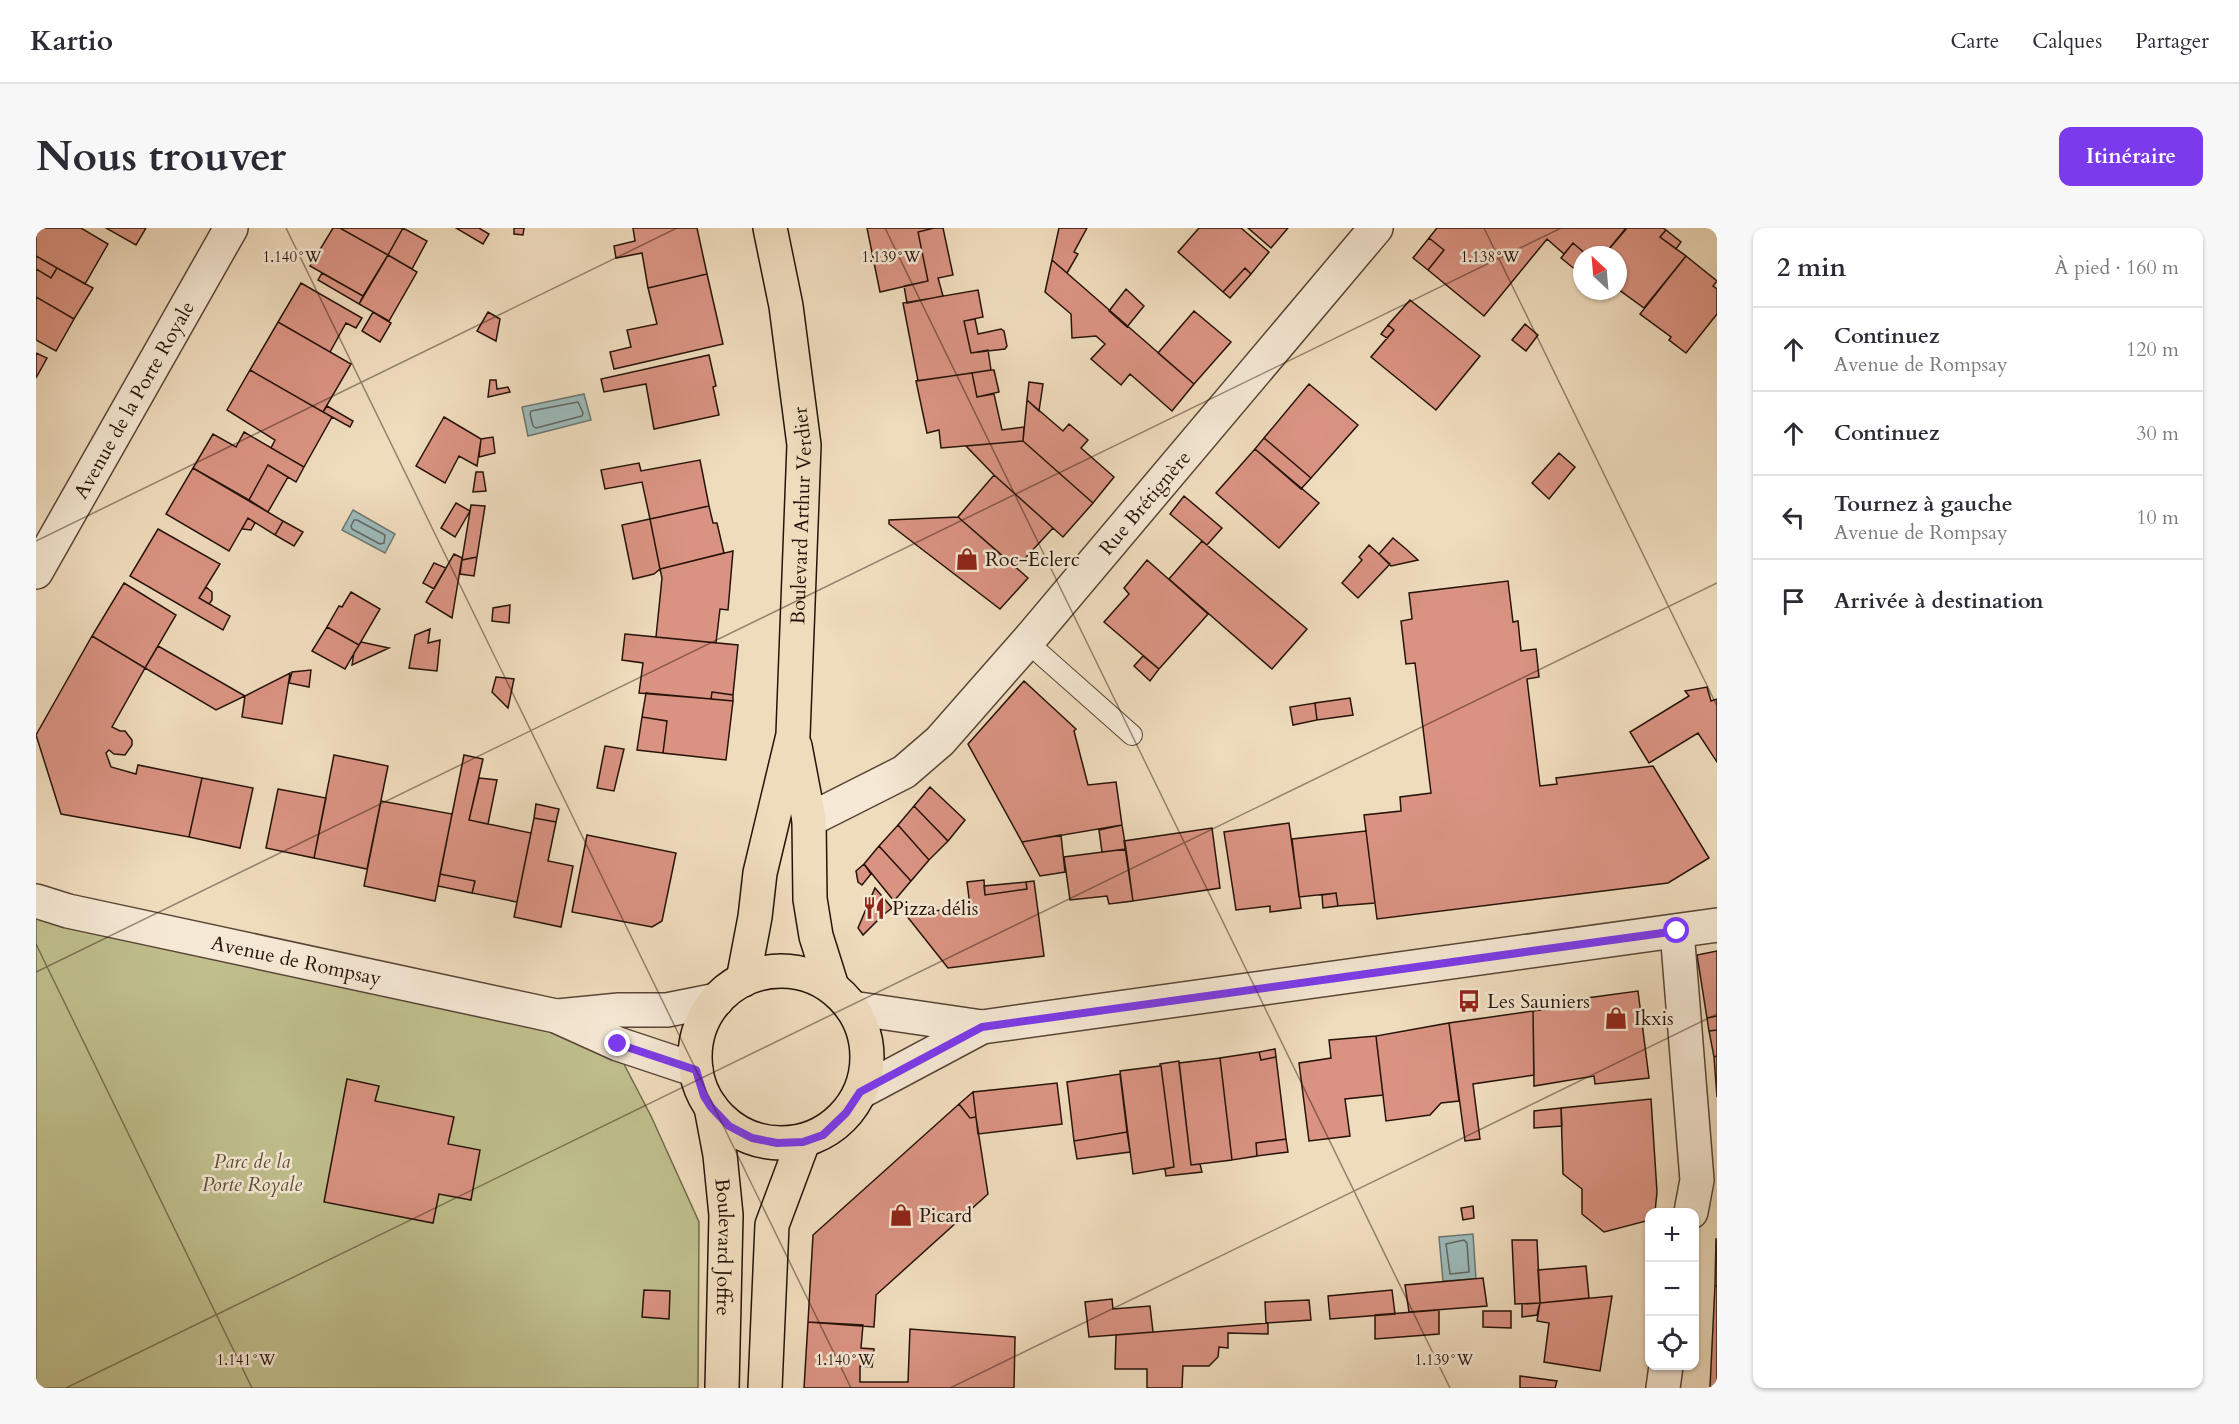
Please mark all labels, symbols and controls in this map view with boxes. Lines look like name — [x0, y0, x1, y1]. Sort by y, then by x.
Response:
text: Kartio — [30, 22, 113, 60]
text: Carte — [1950, 27, 1999, 56]
text: Calques — [2032, 27, 2102, 56]
text: Partager — [2135, 27, 2209, 56]
button: Itinéraire — [2059, 127, 2203, 186]
text: Nous trouver — [36, 128, 286, 185]
north arrow — [1573, 246, 1627, 300]
text: 1.140°W — [263, 247, 322, 267]
text: 1.139°W — [862, 247, 921, 267]
text: 1.138°W — [1461, 247, 1520, 267]
text: 2 min — [1777, 250, 1846, 285]
text: À pied · 160 m — [2055, 254, 2179, 281]
street label: Avenue de la Porte Royale — [67, 296, 201, 504]
text: Continuez — [1834, 321, 1940, 351]
icon: ahead — [1777, 333, 1810, 366]
text: 120 m — [2126, 336, 2179, 363]
text: Avenue de Rompsay — [1834, 351, 2007, 378]
street label: Boulevard Arthur Verdier — [784, 404, 818, 625]
icon: ahead — [1777, 417, 1810, 450]
text: Continuez — [1834, 418, 1940, 448]
text: 30 m — [2136, 420, 2179, 447]
street label: Rue Brétignère — [1093, 445, 1197, 561]
text: Tournez à gauche — [1834, 489, 2013, 519]
icon: left — [1777, 501, 1810, 534]
text: 10 m — [2136, 504, 2179, 531]
text: Avenue de Rompsay — [1834, 519, 2007, 546]
shop icon: Roc-Eclerc — [954, 546, 980, 572]
place label: Roc-Eclerc — [985, 546, 1080, 573]
icon: arrive — [1777, 585, 1810, 618]
text: Arrivée à destination — [1834, 586, 2044, 616]
restaurant icon: Pizza délis — [861, 895, 887, 921]
place label: Pizza délis — [892, 895, 978, 922]
route start — [1663, 917, 1689, 943]
street label: Avenue de Rompsay — [208, 929, 384, 992]
bus stop icon: Les Sauniers — [1456, 988, 1482, 1014]
place label: Les Sauniers — [1487, 988, 1590, 1015]
shop icon: Ikxis — [1603, 1005, 1629, 1031]
place label: Ikxis — [1634, 1005, 1674, 1032]
route end — [604, 1030, 630, 1056]
park label: Parc de la Porte Royale — [202, 1148, 302, 1198]
street label: Boulevard Joffre — [708, 1177, 739, 1316]
shop icon: Picard — [888, 1202, 914, 1228]
place label: Picard — [919, 1202, 973, 1229]
map controls — [1645, 1208, 1699, 1370]
button: + — [1645, 1208, 1699, 1262]
button: − — [1645, 1262, 1699, 1316]
button: locate — [1645, 1316, 1699, 1370]
text: 1.141°W — [217, 1350, 276, 1370]
text: 1.140°W — [816, 1350, 875, 1370]
text: 1.139°W — [1415, 1350, 1474, 1370]

